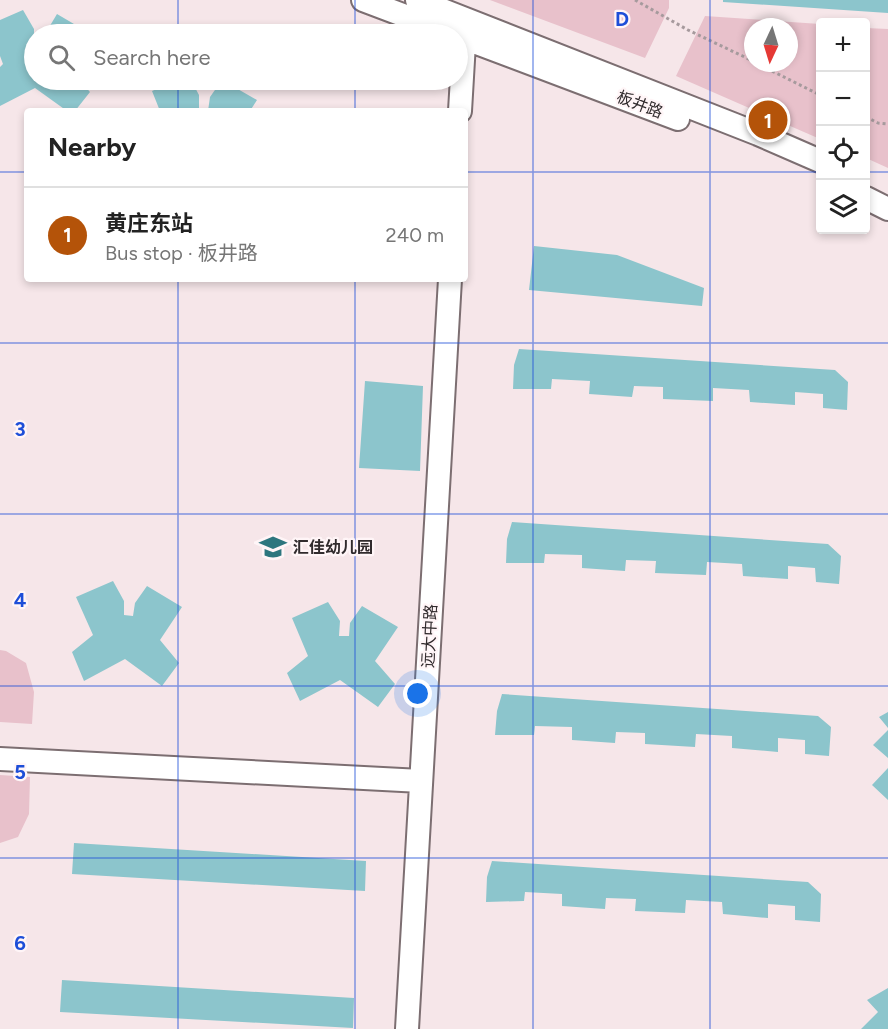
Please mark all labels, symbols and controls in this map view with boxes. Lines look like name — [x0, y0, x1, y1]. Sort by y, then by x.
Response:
text: D — [615, 7, 629, 31]
north arrow — [744, 18, 798, 72]
map controls — [816, 18, 870, 234]
button: + — [816, 18, 870, 72]
search box — [24, 24, 468, 90]
icon: search — [45, 41, 78, 74]
text: Search here — [93, 44, 211, 71]
button: − — [816, 72, 870, 126]
street label: 板井路 — [614, 87, 666, 122]
pin: 1 — [748, 98, 788, 142]
button: locate — [816, 126, 870, 180]
text: Nearby — [48, 131, 136, 163]
button: layers — [816, 180, 870, 234]
text: 黄庄东站 — [105, 210, 193, 237]
text: 1 — [63, 223, 72, 247]
text: 240 m — [386, 223, 444, 247]
text: Bus stop · 板井路 — [105, 241, 258, 265]
text: 3 — [14, 417, 26, 441]
school or university icon: 汇佳幼儿园 — [258, 532, 288, 562]
place label: 汇佳幼儿园 — [293, 538, 373, 557]
text: 4 — [14, 588, 27, 612]
street label: 远大中路 — [418, 604, 441, 668]
your location — [403, 679, 432, 708]
text: 5 — [14, 760, 26, 784]
text: 6 — [14, 931, 26, 955]

